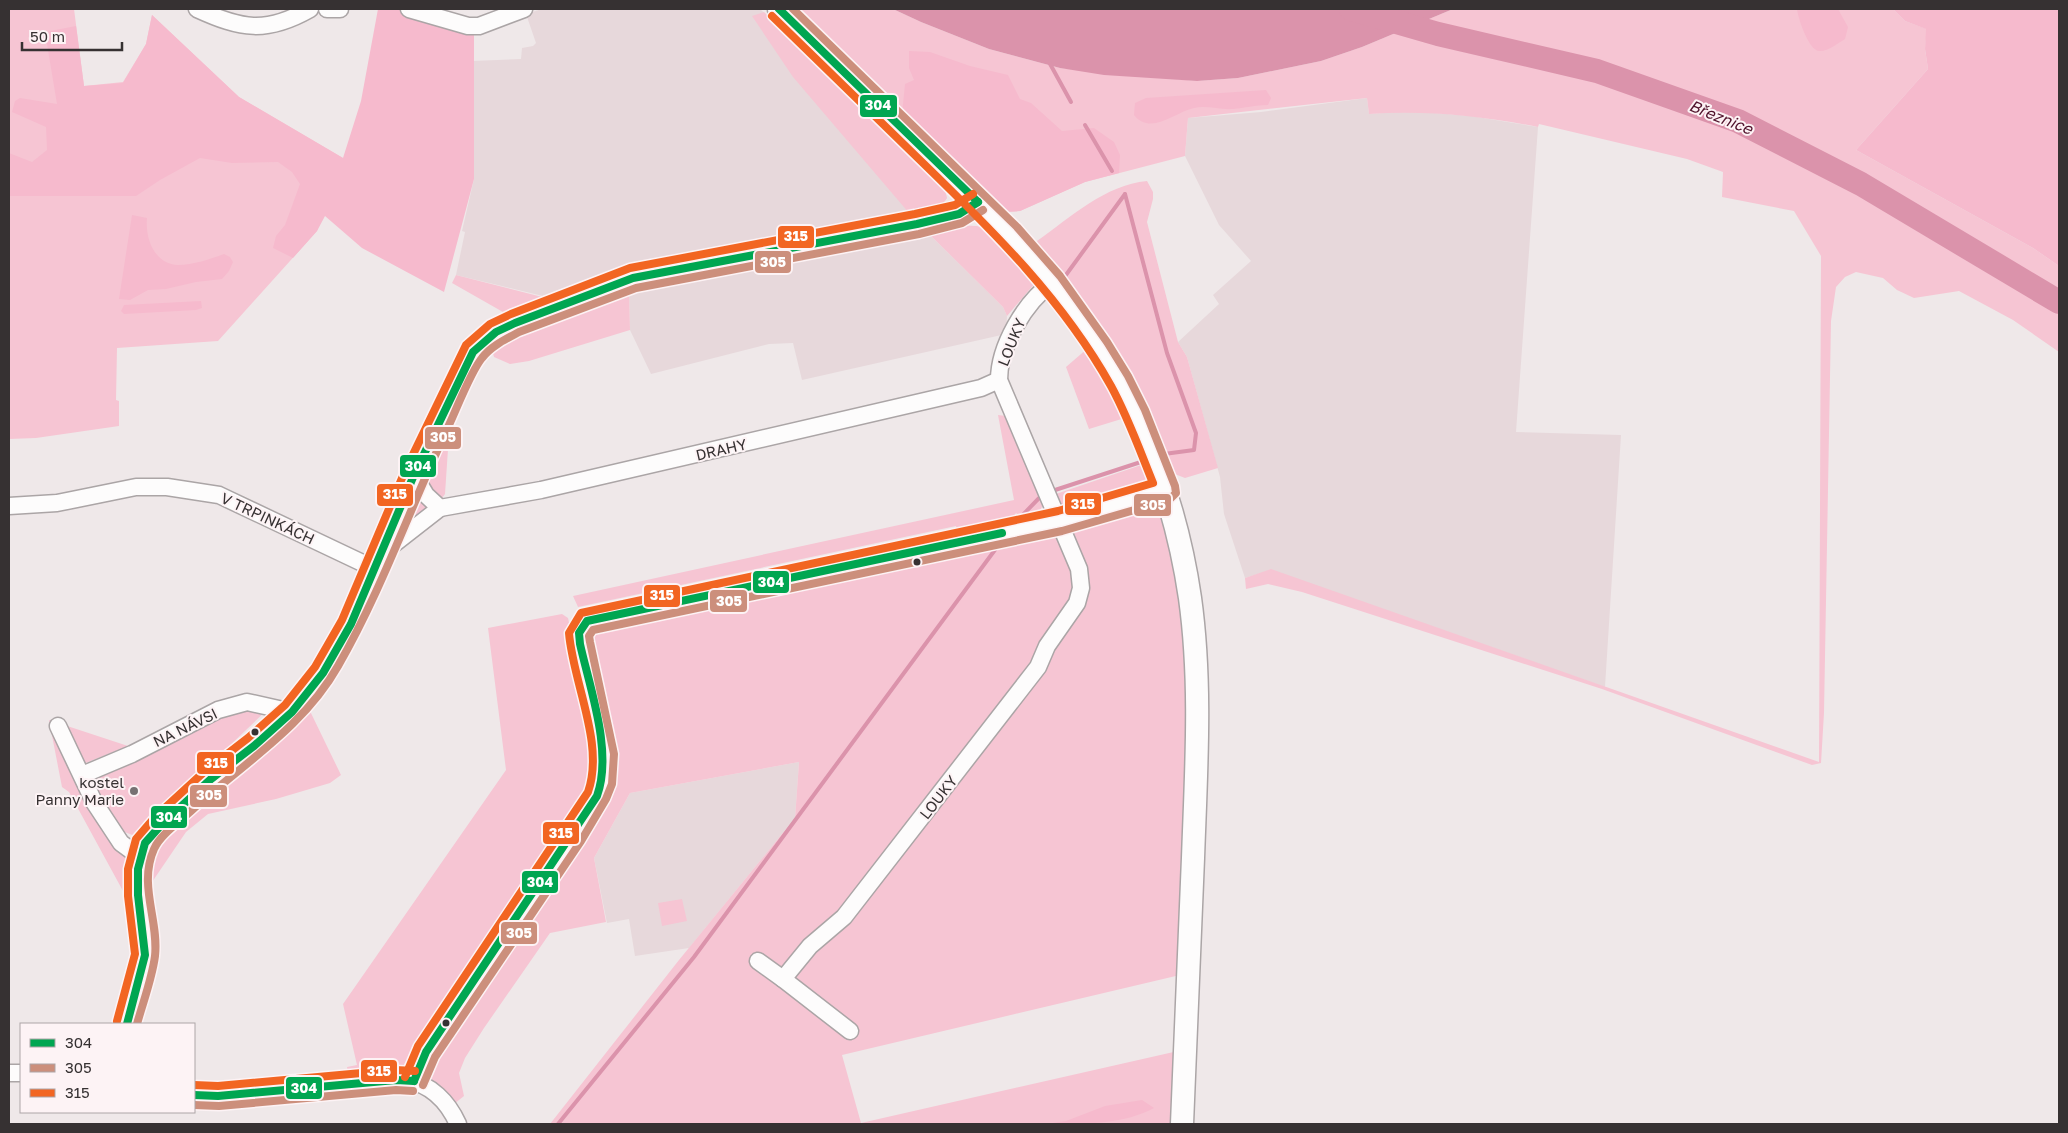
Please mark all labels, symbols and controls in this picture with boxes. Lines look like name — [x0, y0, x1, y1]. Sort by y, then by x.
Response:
scale bar — [22, 20, 122, 52]
text: 50 m — [30, 27, 65, 45]
line badge: 304 — [859, 94, 898, 118]
water label: Březnice — [1686, 95, 1757, 139]
text: 304 — [865, 96, 891, 113]
line badge: 315 — [777, 225, 815, 249]
text: 315 — [784, 227, 809, 244]
line badge: 305 — [754, 250, 792, 274]
text: 305 — [760, 253, 787, 270]
street label: LOUKY — [993, 315, 1029, 369]
line badge: 305 — [424, 426, 462, 450]
text: 305 — [430, 428, 457, 445]
street label: DRAHY — [694, 434, 749, 464]
line badge: 304 — [399, 454, 437, 478]
text: 304 — [405, 457, 431, 474]
line badge: 315 — [376, 483, 414, 507]
text: 315 — [383, 485, 408, 502]
street label: V TRPINKÁCH — [218, 488, 318, 548]
line badge: 315 — [1064, 492, 1102, 516]
line badge: 305 — [1133, 493, 1172, 517]
text: 315 — [1071, 495, 1096, 512]
text: 305 — [1140, 496, 1167, 513]
unlabelled marker — [912, 557, 922, 567]
line badge: 304 — [752, 570, 790, 594]
text: 304 — [758, 573, 784, 590]
line badge: 315 — [643, 584, 681, 608]
text: 315 — [650, 586, 675, 603]
line badge: 305 — [709, 589, 748, 613]
text: 305 — [716, 592, 743, 609]
street label: NA NÁVSI — [150, 704, 220, 750]
unlabelled marker — [250, 727, 260, 737]
line badge: 315 — [196, 751, 235, 775]
text: 315 — [204, 754, 229, 771]
street label: LOUKY — [915, 771, 961, 822]
place label: kostel Panny Marie — [36, 773, 124, 808]
line badge: 305 — [189, 784, 228, 808]
marker: kostel Panny Marie — [128, 785, 140, 797]
text: 305 — [196, 786, 223, 803]
line badge: 304 — [150, 805, 188, 829]
text: 304 — [156, 808, 182, 825]
line badge: 315 — [542, 821, 580, 845]
text: 315 — [549, 824, 574, 841]
line badge: 304 — [521, 870, 559, 894]
text: 304 — [527, 873, 553, 890]
line badge: 305 — [500, 921, 538, 945]
text: 305 — [506, 924, 533, 941]
unlabelled marker — [441, 1018, 451, 1028]
legend — [20, 1023, 195, 1113]
text: 304 — [65, 1033, 92, 1051]
text: 305 — [65, 1058, 92, 1076]
line badge: 315 — [360, 1059, 398, 1083]
text: 315 — [367, 1062, 392, 1079]
line badge: 304 — [285, 1076, 323, 1100]
text: 304 — [291, 1079, 317, 1096]
text: 315 — [65, 1083, 90, 1101]

